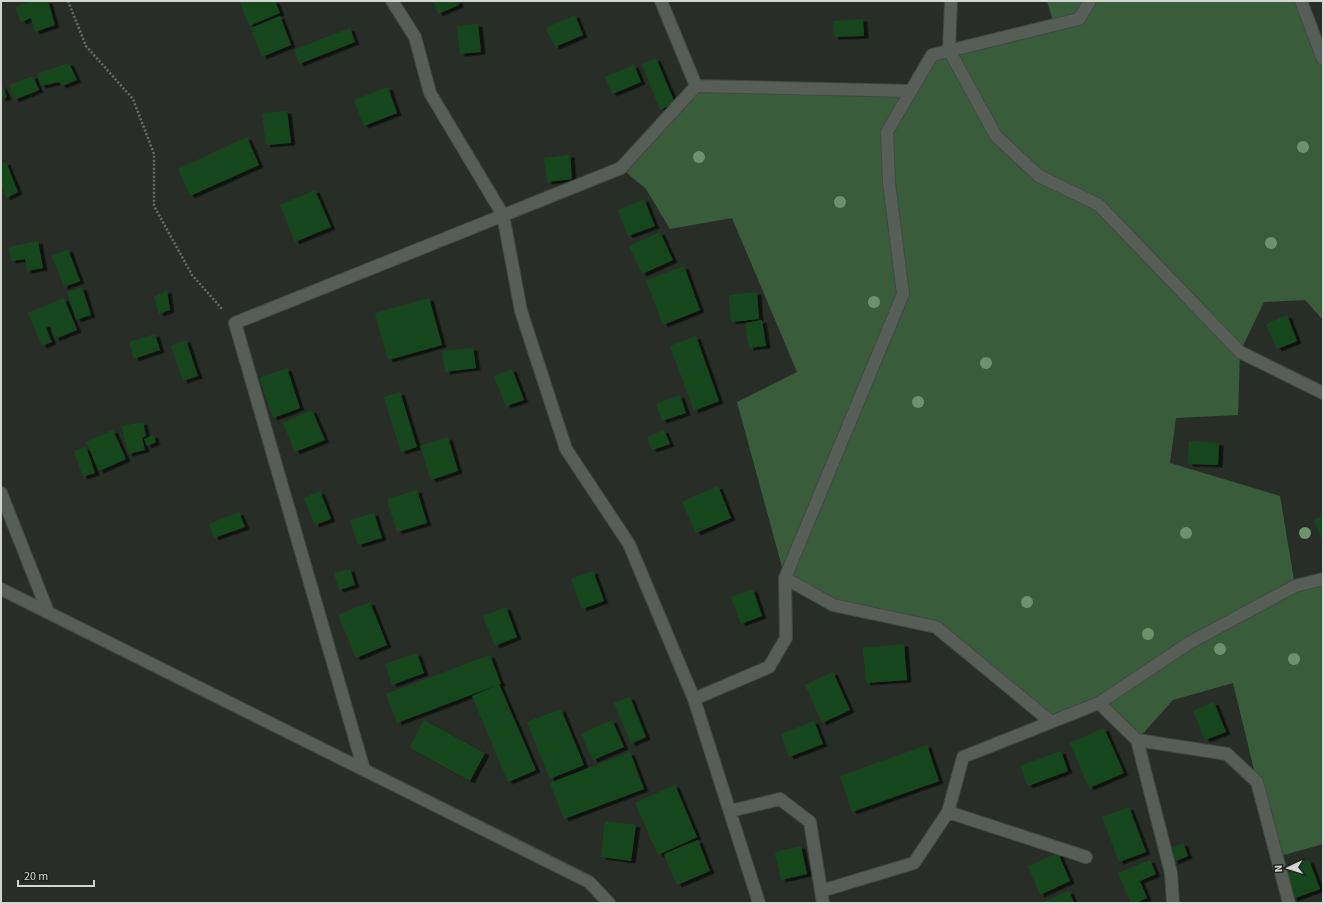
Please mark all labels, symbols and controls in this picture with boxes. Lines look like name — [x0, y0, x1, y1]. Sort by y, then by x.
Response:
north arrow — [1268, 848, 1308, 888]
scale bar — [18, 862, 94, 888]
text: N — [1271, 864, 1286, 873]
text: 20 m — [24, 868, 48, 885]

